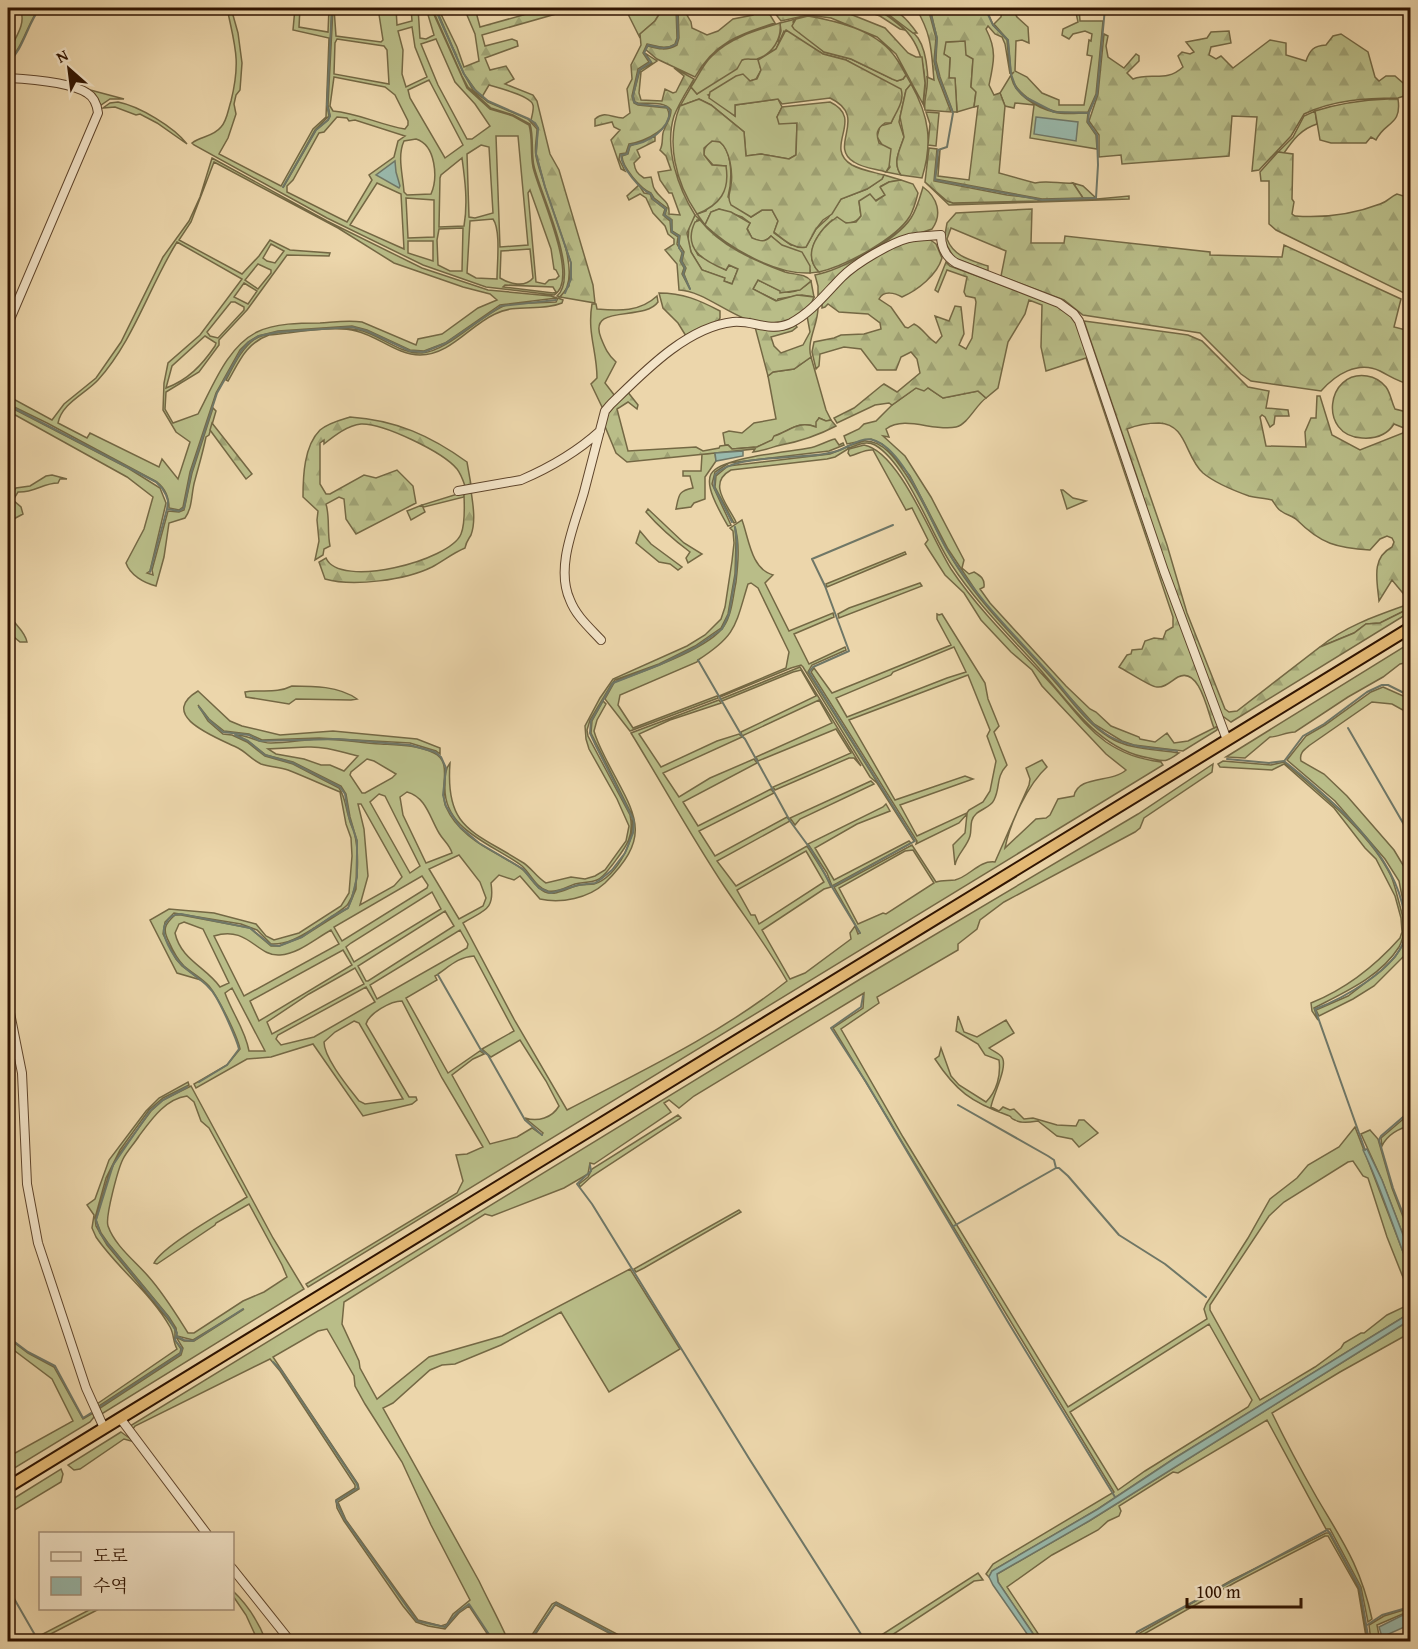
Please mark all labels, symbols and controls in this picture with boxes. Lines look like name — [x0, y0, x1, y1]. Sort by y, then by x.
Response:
north arrow — [39, 39, 99, 99]
text: N — [52, 43, 73, 69]
legend — [39, 1532, 234, 1610]
text: 도로 — [93, 1542, 128, 1569]
scale bar — [1187, 1571, 1301, 1609]
text: 수역 — [93, 1572, 128, 1599]
text: 100 m — [1196, 1578, 1241, 1605]

